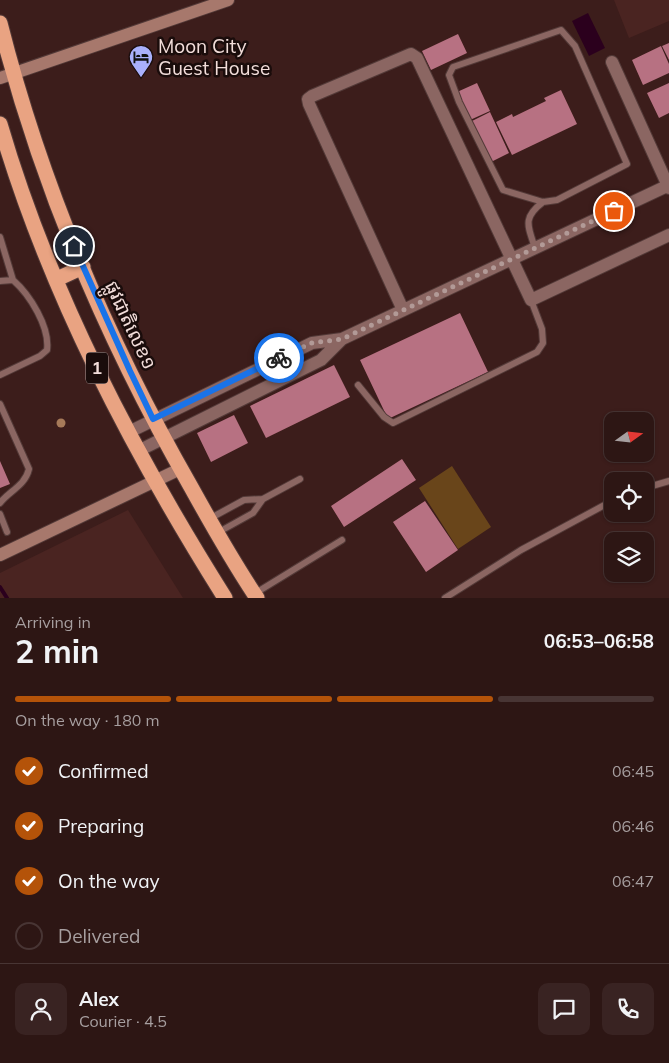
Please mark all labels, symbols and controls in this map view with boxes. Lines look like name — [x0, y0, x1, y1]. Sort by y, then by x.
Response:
place label: Moon City Guest House — [158, 34, 270, 80]
hotel icon: Moon City Guest House — [128, 44, 154, 78]
pin — [593, 190, 635, 232]
icon: bag — [600, 197, 628, 225]
pin — [53, 225, 95, 267]
icon: home — [60, 232, 88, 260]
street label: ផ្លូវជាតិលេខ១ — [95, 277, 162, 376]
courier — [254, 333, 304, 383]
icon: bike — [265, 344, 293, 372]
road number: 1 — [86, 352, 108, 383]
north arrow — [604, 412, 654, 462]
map controls — [604, 412, 654, 582]
button: locate — [604, 472, 654, 522]
button: layers — [604, 532, 654, 582]
text: Arriving in — [15, 612, 91, 632]
text: 06:53–06:58 — [544, 629, 654, 653]
text: 2 min — [15, 631, 99, 671]
text: On the way · 180 m — [15, 710, 160, 730]
icon: check — [15, 757, 43, 785]
text: Confirmed — [58, 759, 149, 783]
text: 06:45 — [612, 761, 654, 781]
icon: check — [15, 812, 43, 840]
text: Preparing — [58, 814, 144, 838]
text: 06:46 — [612, 816, 654, 836]
icon: check — [15, 867, 43, 895]
text: On the way — [58, 869, 160, 893]
text: 06:47 — [612, 871, 654, 891]
text: Delivered — [58, 924, 140, 948]
button: person — [15, 983, 67, 1035]
button: chat — [538, 983, 590, 1035]
button: phone — [602, 983, 654, 1035]
text: Alex — [79, 987, 119, 1011]
text: Courier · 4.5 — [79, 1011, 167, 1031]

